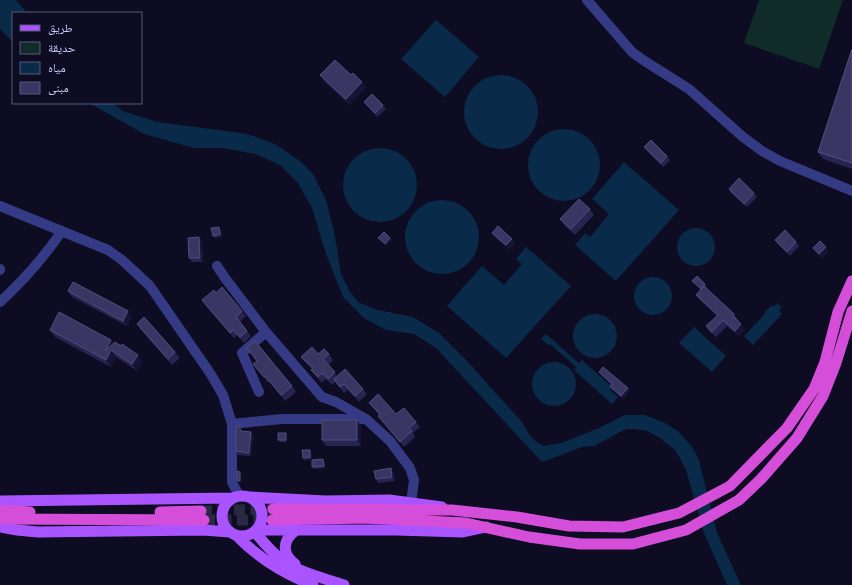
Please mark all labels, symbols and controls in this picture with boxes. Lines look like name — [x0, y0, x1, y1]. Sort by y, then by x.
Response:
legend — [12, 12, 142, 104]
text: طريق — [48, 21, 73, 37]
text: حديقة — [48, 41, 76, 57]
text: مياه — [48, 61, 66, 77]
text: مبنى — [48, 81, 69, 97]

